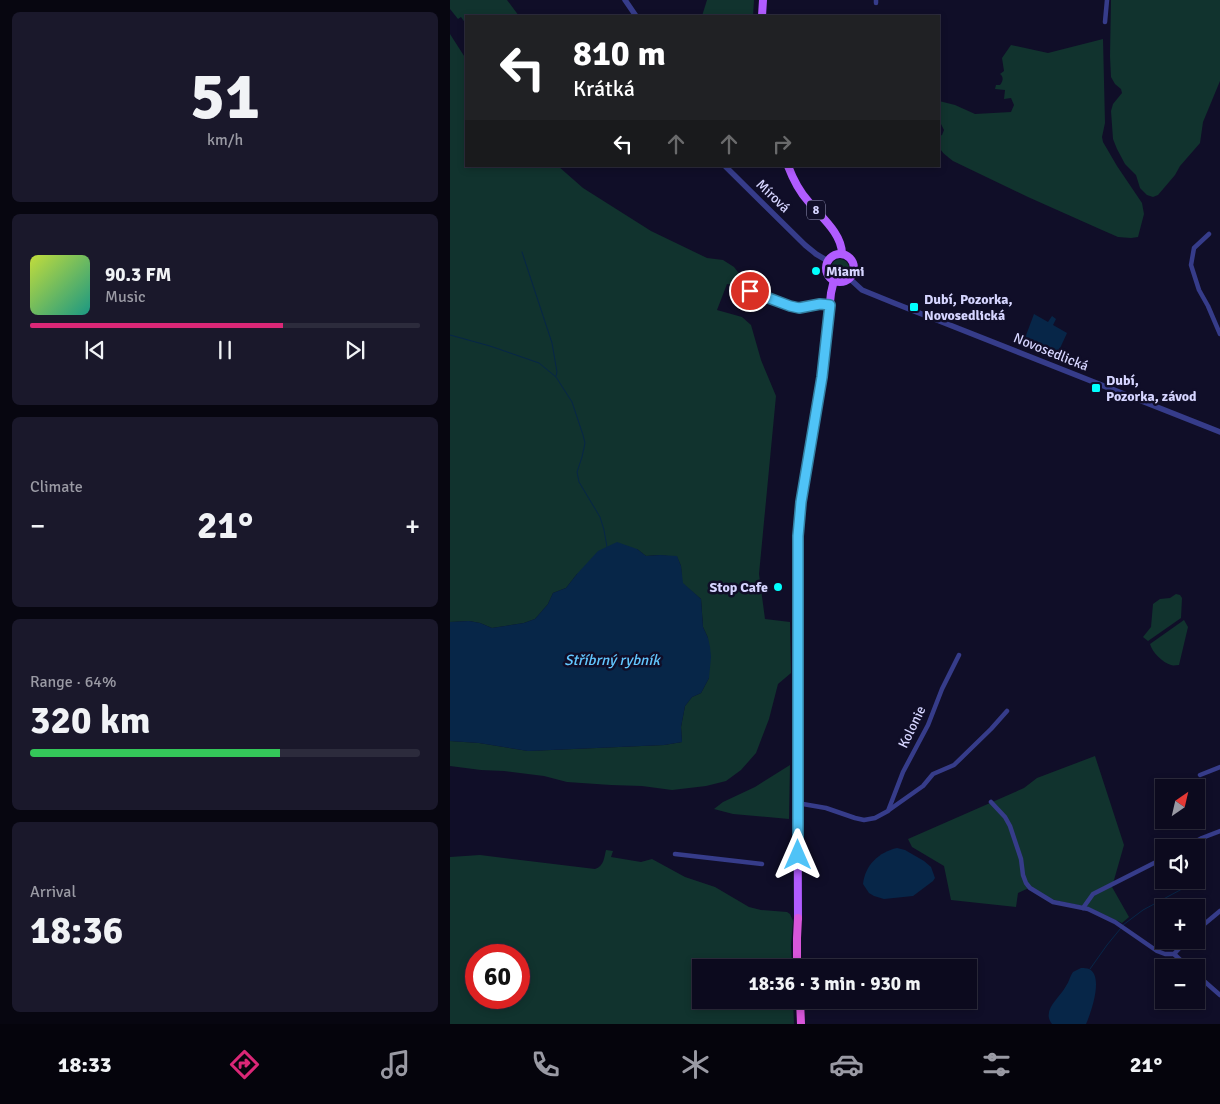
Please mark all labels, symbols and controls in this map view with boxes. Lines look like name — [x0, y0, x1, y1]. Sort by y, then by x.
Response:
text: 810 m — [573, 32, 666, 75]
icon: left — [490, 35, 555, 100]
text: 51 — [190, 57, 260, 137]
text: Krátká — [573, 75, 635, 102]
text: km/h — [207, 130, 243, 150]
icon: left — [609, 130, 637, 158]
icon: ahead — [662, 130, 690, 158]
icon: ahead — [715, 130, 743, 158]
icon: right — [768, 130, 796, 158]
street label: Mírová — [753, 176, 793, 216]
road number: 8 — [807, 200, 825, 220]
text: 90.3 FM — [105, 263, 171, 287]
place label: Miami — [826, 263, 865, 280]
marker: Miami — [810, 265, 822, 277]
pin — [729, 270, 771, 312]
icon: arrive — [736, 277, 764, 305]
text: Music — [105, 287, 146, 307]
place label: Dubí, Pozorka, Novosedlická — [924, 291, 1013, 324]
marker: Dubí, Pozorka, Novosedlická — [908, 301, 920, 313]
street label: Novosedlická — [1011, 329, 1091, 375]
icon: previous — [81, 336, 109, 364]
icon: pause — [211, 336, 239, 364]
icon: next — [341, 336, 369, 364]
place label: Dubí, Pozorka, závod — [1106, 372, 1197, 405]
marker: Dubí, Pozorka, závod — [1090, 382, 1102, 394]
text: Climate — [30, 477, 83, 497]
text: 21° — [197, 502, 253, 549]
text: − — [30, 509, 45, 543]
text: + — [405, 509, 420, 543]
place label: Stop Cafe — [710, 579, 768, 596]
marker: Stop Cafe — [772, 581, 784, 593]
water label: Stříbrný rybník — [564, 651, 661, 669]
text: Range · 64% — [30, 672, 116, 692]
text: 320 km — [30, 697, 151, 744]
street label: Kolonie — [894, 703, 930, 751]
north arrow — [1155, 779, 1205, 829]
map controls — [1155, 779, 1205, 1009]
position arrow — [771, 828, 823, 880]
button: sound — [1155, 839, 1205, 889]
text: Arrival — [30, 882, 76, 902]
button: + — [1155, 899, 1205, 949]
text: 18:36 — [30, 907, 123, 954]
speed limit sign: 60 — [465, 944, 530, 1009]
button: − — [1155, 959, 1205, 1009]
text: 18:36 · 3 min · 930 m — [748, 972, 921, 996]
icon: directions — [227, 1047, 262, 1082]
icon: music — [378, 1047, 413, 1082]
icon: phone — [528, 1047, 563, 1082]
icon: climate — [678, 1047, 713, 1082]
icon: car — [829, 1047, 864, 1082]
icon: filters — [979, 1047, 1014, 1082]
text: 18:33 — [58, 1051, 112, 1078]
text: 21° — [1130, 1051, 1162, 1078]

